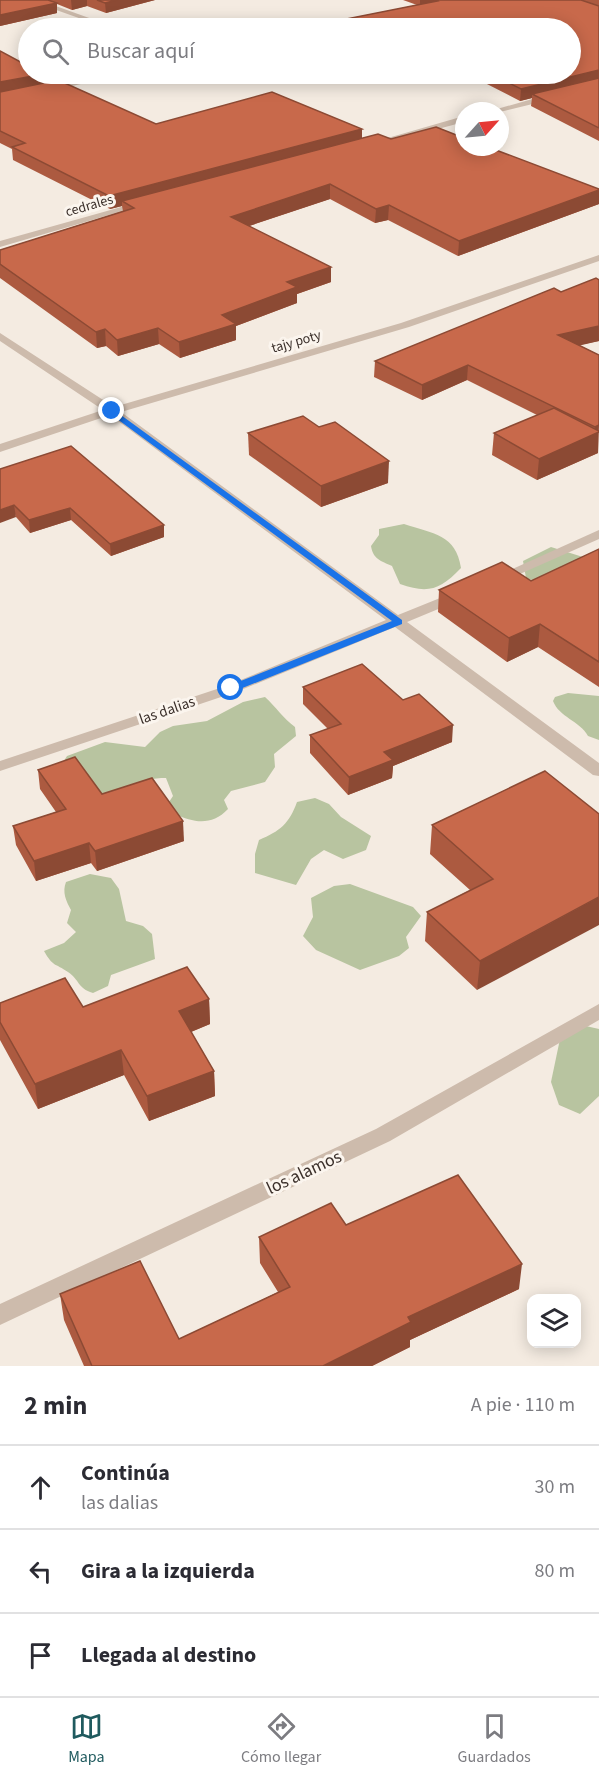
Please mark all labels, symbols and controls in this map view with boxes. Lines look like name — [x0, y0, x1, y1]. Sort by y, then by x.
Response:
search box — [18, 18, 581, 84]
icon: search — [39, 35, 72, 68]
text: Buscar aquí — [87, 35, 195, 67]
north arrow — [455, 102, 509, 156]
street label: cedrales — [63, 190, 116, 222]
street label: tajy poty — [269, 325, 324, 359]
route end — [98, 397, 124, 423]
route start — [217, 674, 243, 700]
street label: las dalias — [136, 691, 198, 730]
street label: los alamos — [263, 1144, 346, 1201]
map controls — [527, 1294, 581, 1348]
button: layers — [527, 1294, 581, 1348]
text: 2 min — [24, 1387, 87, 1424]
text: A pie · 110 m — [471, 1391, 575, 1419]
text: Continúa — [81, 1457, 170, 1489]
icon: ahead — [24, 1471, 57, 1504]
text: 30 m — [535, 1473, 575, 1501]
text: las dalias — [81, 1489, 158, 1517]
icon: left — [24, 1555, 57, 1588]
text: Gira a la izquierda — [81, 1555, 255, 1587]
text: 80 m — [535, 1557, 575, 1585]
icon: arrive — [24, 1639, 57, 1672]
text: Llegada al destino — [81, 1639, 256, 1671]
tab: Mapa — [68, 1710, 105, 1768]
tab: Cómo llegar — [241, 1710, 321, 1768]
tab: Guardados — [458, 1710, 531, 1768]

